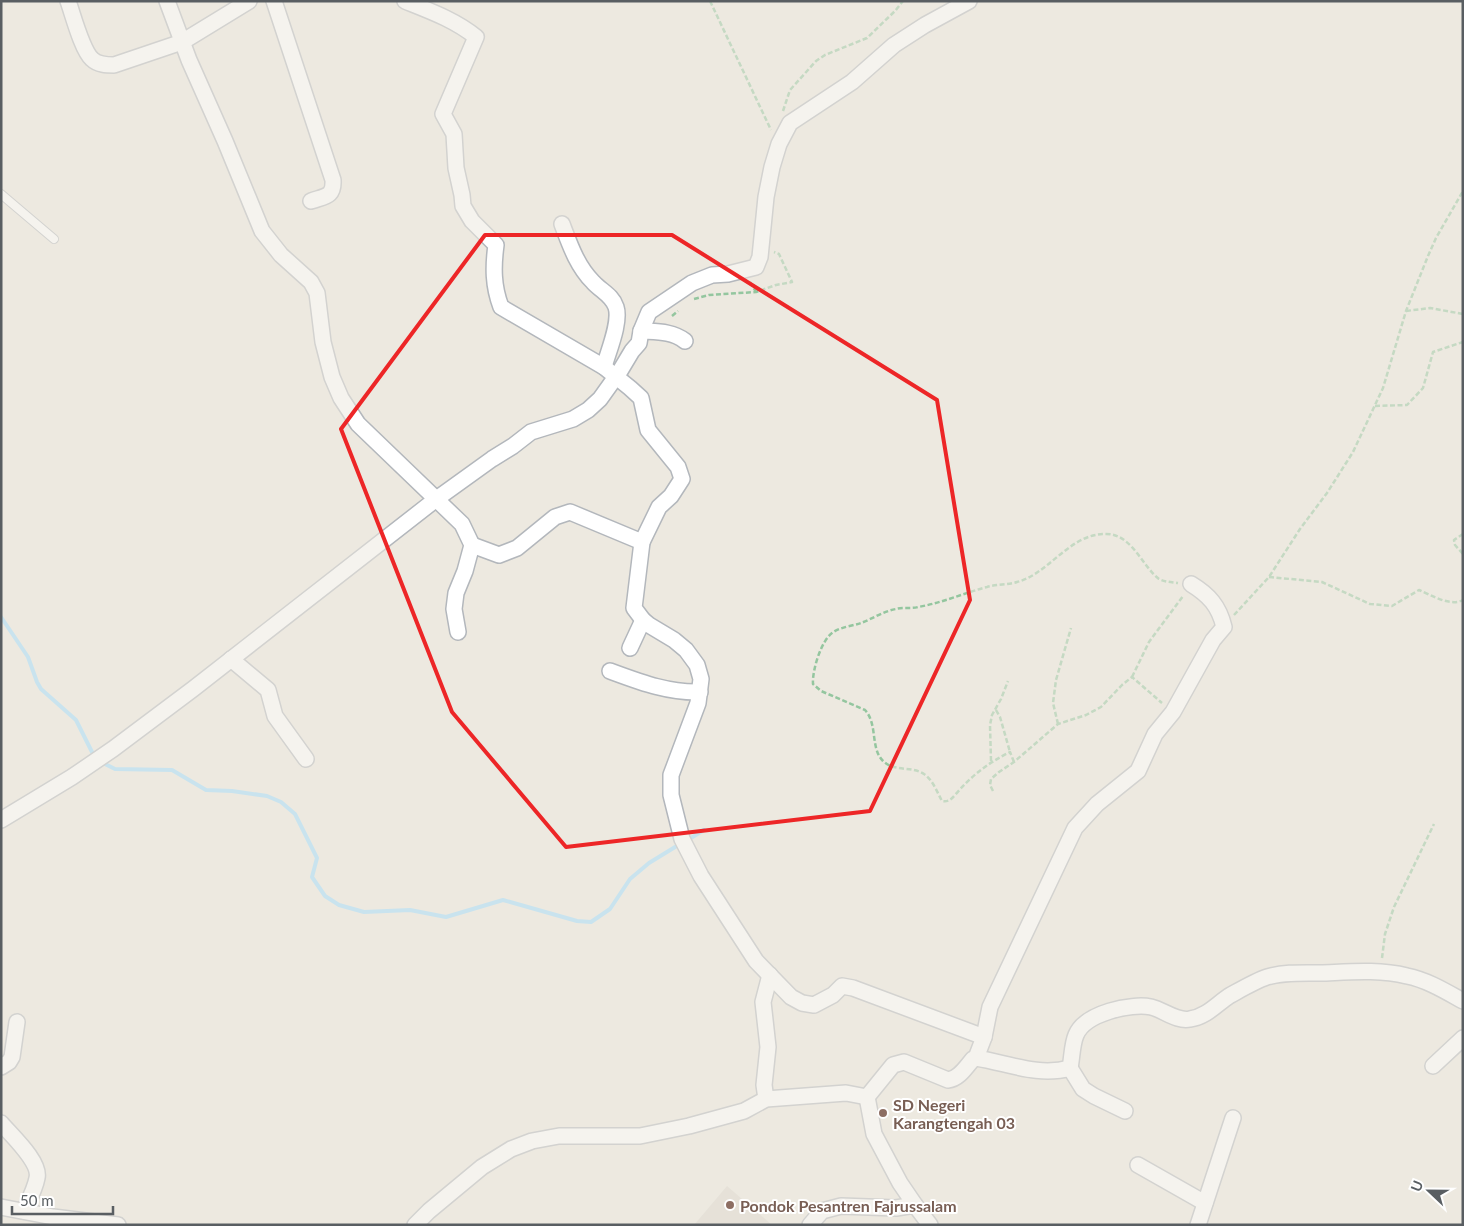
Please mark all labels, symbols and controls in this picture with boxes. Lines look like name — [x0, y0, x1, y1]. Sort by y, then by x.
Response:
place label: SD Negeri Karangtengah 03 — [893, 1095, 1015, 1132]
marker: SD Negeri Karangtengah 03 — [877, 1107, 889, 1119]
north arrow — [1404, 1166, 1454, 1216]
text: U — [1407, 1178, 1426, 1194]
scale bar — [12, 1184, 114, 1216]
text: 50 m — [20, 1191, 54, 1209]
place label: Pondok Pesantren Fajrussalam — [740, 1196, 957, 1215]
marker: Pondok Pesantren Fajrussalam — [724, 1199, 736, 1211]

